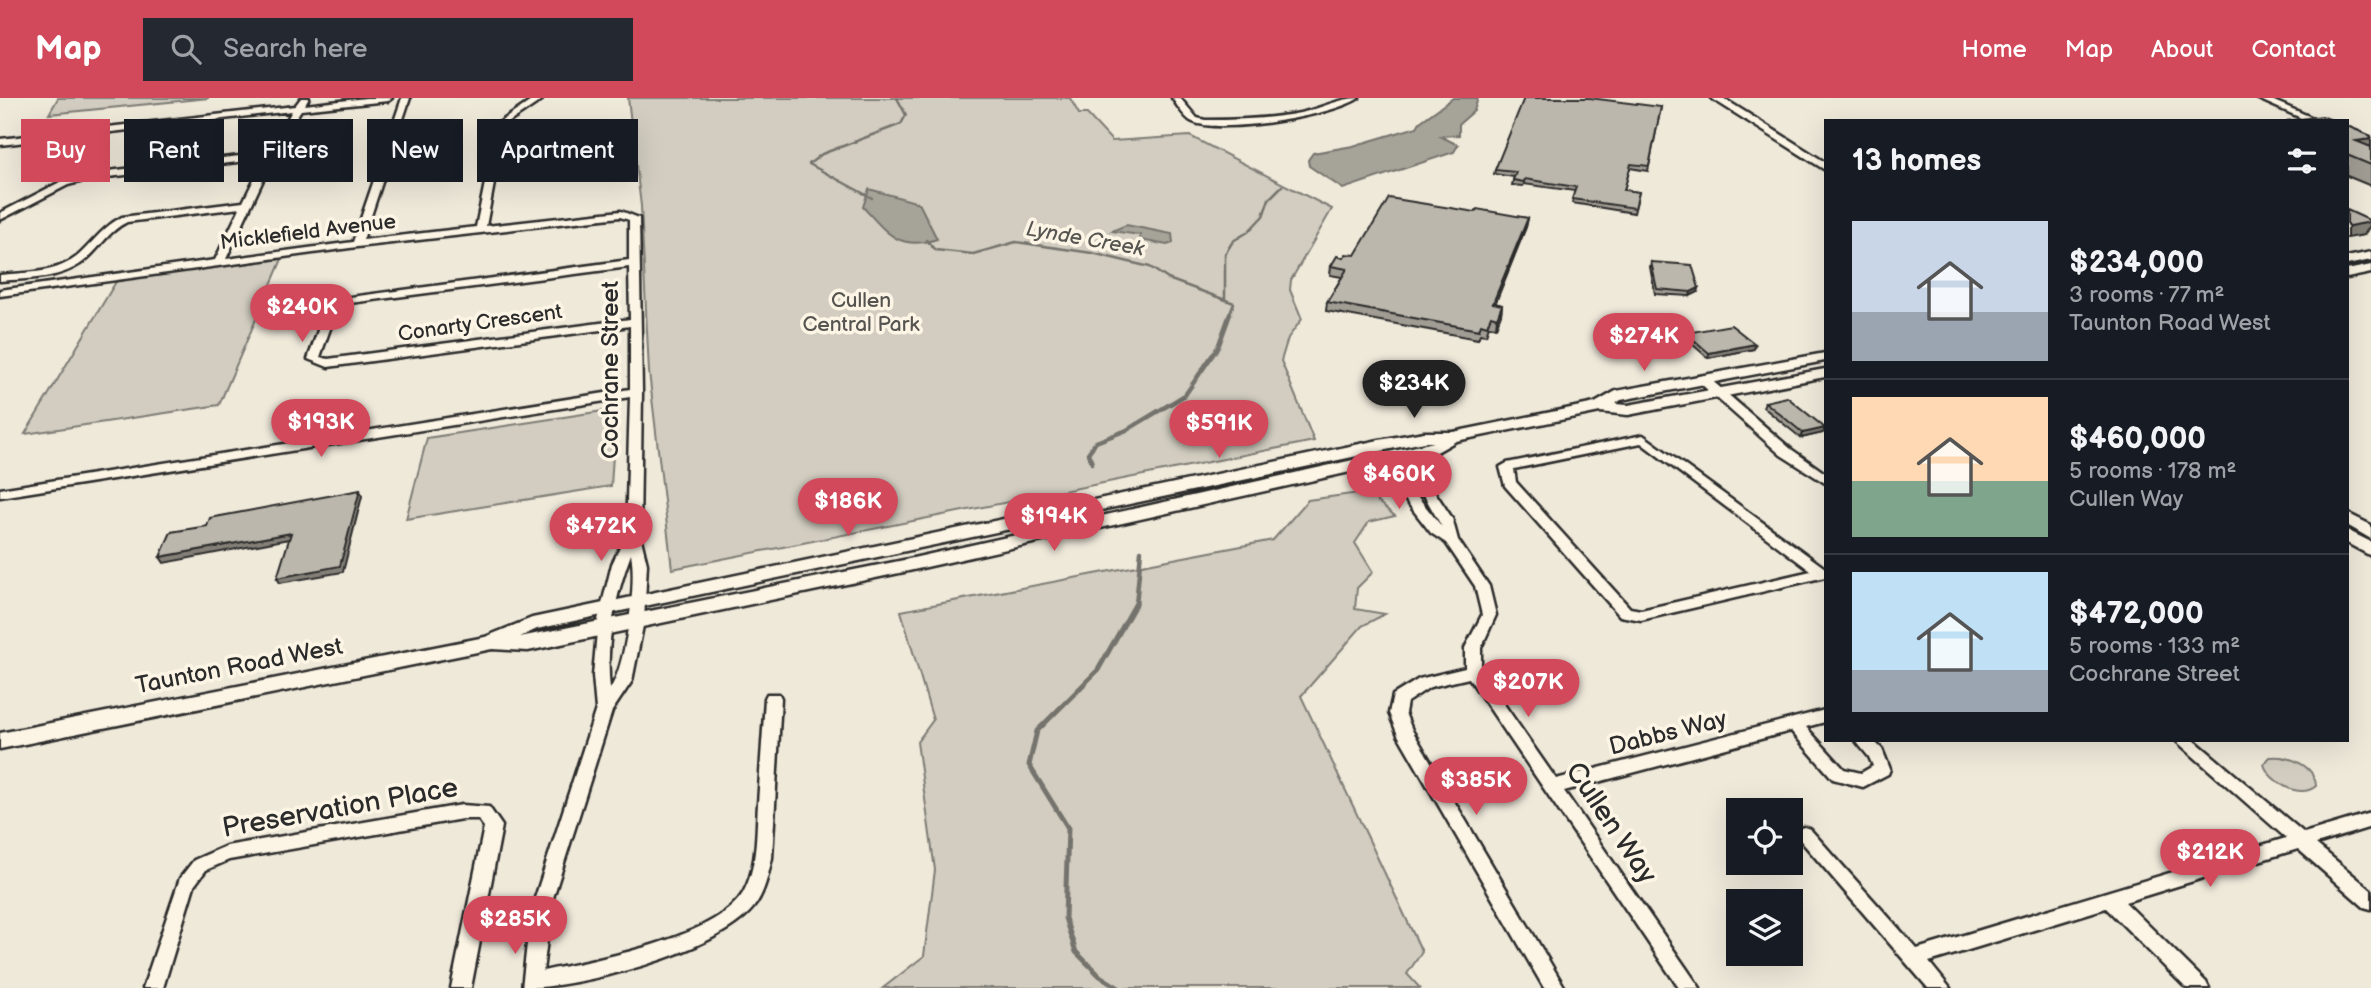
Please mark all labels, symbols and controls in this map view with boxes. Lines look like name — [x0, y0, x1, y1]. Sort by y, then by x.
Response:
search box — [143, 18, 633, 81]
text: Map — [35, 29, 101, 69]
icon: search — [167, 30, 205, 68]
text: Search here — [223, 34, 367, 65]
text: Home — [1962, 35, 2027, 64]
text: Map — [2065, 35, 2113, 64]
text: About — [2151, 35, 2213, 64]
text: Contact — [2251, 35, 2336, 64]
chip: Buy — [21, 119, 110, 182]
chip: Rent — [124, 119, 224, 182]
chip: Filters — [238, 119, 353, 182]
chip: New — [367, 119, 463, 182]
chip: Apartment — [477, 119, 638, 182]
icon: filters — [2283, 142, 2321, 180]
text: 13 homes — [1852, 143, 1981, 179]
street label: Micklefield Avenue — [219, 209, 397, 255]
water label: Lynde Creek — [1024, 216, 1147, 262]
text: $234,000 — [2069, 245, 2204, 281]
icon: home — [1908, 249, 1992, 333]
street label: Cochrane Street — [596, 280, 625, 459]
text: 3 rooms · 77 m² — [2069, 281, 2225, 309]
pin: $240K — [253, 285, 351, 344]
park label: Cullen Central Park — [802, 288, 920, 337]
text: $240K — [266, 293, 338, 321]
street label: Conarty Crescent — [396, 299, 564, 347]
text: Taunton Road West — [2069, 309, 2270, 337]
pin: $274K — [1595, 314, 1693, 373]
text: $274K — [1609, 322, 1679, 350]
pin: $234K — [1365, 360, 1463, 420]
text: $234K — [1379, 369, 1449, 397]
pin: $193K — [272, 400, 370, 459]
pin: $591K — [1170, 400, 1268, 460]
text: $193K — [287, 408, 355, 436]
text: $591K — [1185, 409, 1253, 437]
text: $460,000 — [2069, 421, 2206, 457]
icon: home — [1908, 425, 1992, 509]
pin: $460K — [1350, 452, 1448, 511]
text: 5 rooms · 178 m² — [2069, 457, 2237, 485]
text: $460K — [1363, 460, 1435, 488]
pin: $186K — [799, 478, 897, 538]
text: Cullen Way — [2069, 485, 2183, 513]
text: $186K — [814, 487, 882, 515]
pin: $194K — [1005, 494, 1103, 553]
text: $194K — [1020, 502, 1088, 530]
pin: $472K — [552, 504, 650, 563]
text: $472K — [566, 512, 636, 540]
text: $472,000 — [2069, 596, 2204, 632]
icon: home — [1908, 600, 1992, 684]
street label: Taunton Road West — [133, 632, 346, 700]
text: 5 rooms · 133 m² — [2069, 632, 2240, 660]
pin: $207K — [1479, 660, 1577, 719]
text: Cochrane Street — [2069, 660, 2240, 688]
text: $207K — [1492, 668, 1564, 696]
street label: Dabbs Way — [1606, 704, 1730, 762]
street label: Cullen Way — [1558, 756, 1664, 890]
pin: $385K — [1427, 758, 1525, 817]
text: $385K — [1440, 766, 1512, 794]
street label: Preservation Place — [220, 771, 460, 845]
map controls — [1726, 798, 1803, 966]
button: locate — [1726, 798, 1803, 875]
pin: $212K — [2161, 830, 2259, 889]
text: $212K — [2176, 838, 2244, 866]
button: layers — [1726, 889, 1803, 966]
pin: $285K — [466, 896, 564, 956]
text: $285K — [479, 905, 551, 933]

